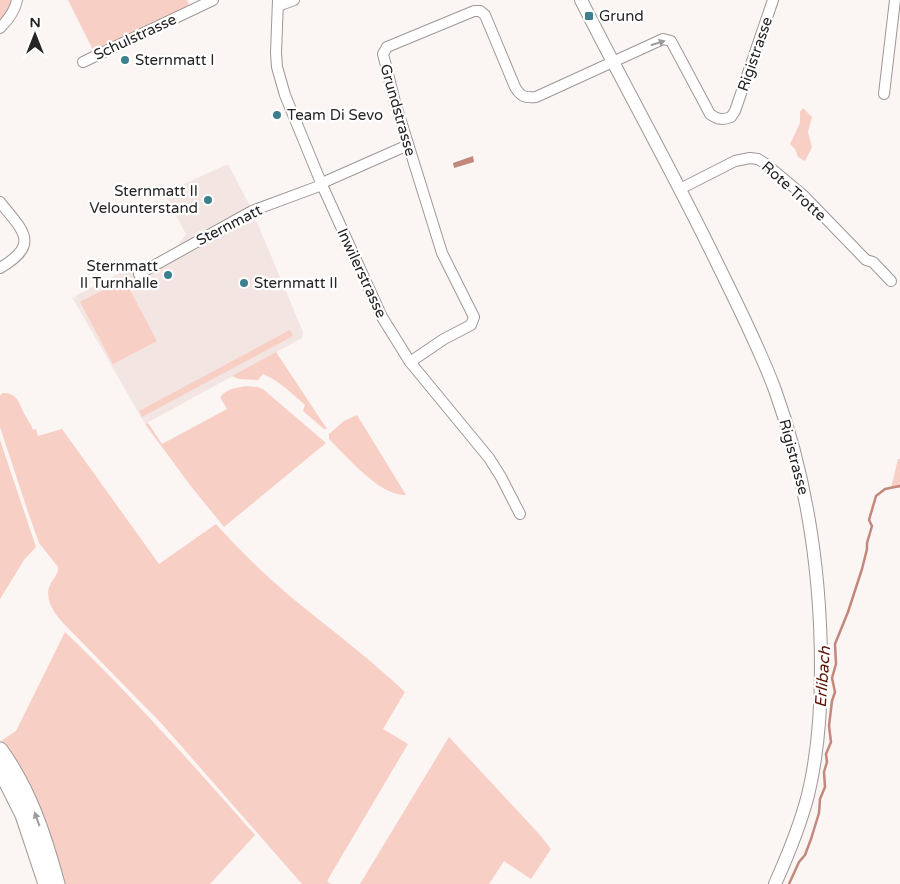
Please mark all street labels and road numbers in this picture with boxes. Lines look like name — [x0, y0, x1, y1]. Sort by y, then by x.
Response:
street label: Schulstrasse — [91, 10, 179, 64]
street label: Rigistrasse — [734, 14, 776, 94]
street label: Grundstrasse — [376, 62, 420, 158]
street label: Rote Trotte — [758, 157, 830, 225]
street label: Sternmatt — [193, 201, 265, 249]
street label: Inwilerstrasse — [333, 225, 391, 321]
street label: Rigistrasse — [775, 417, 813, 497]

